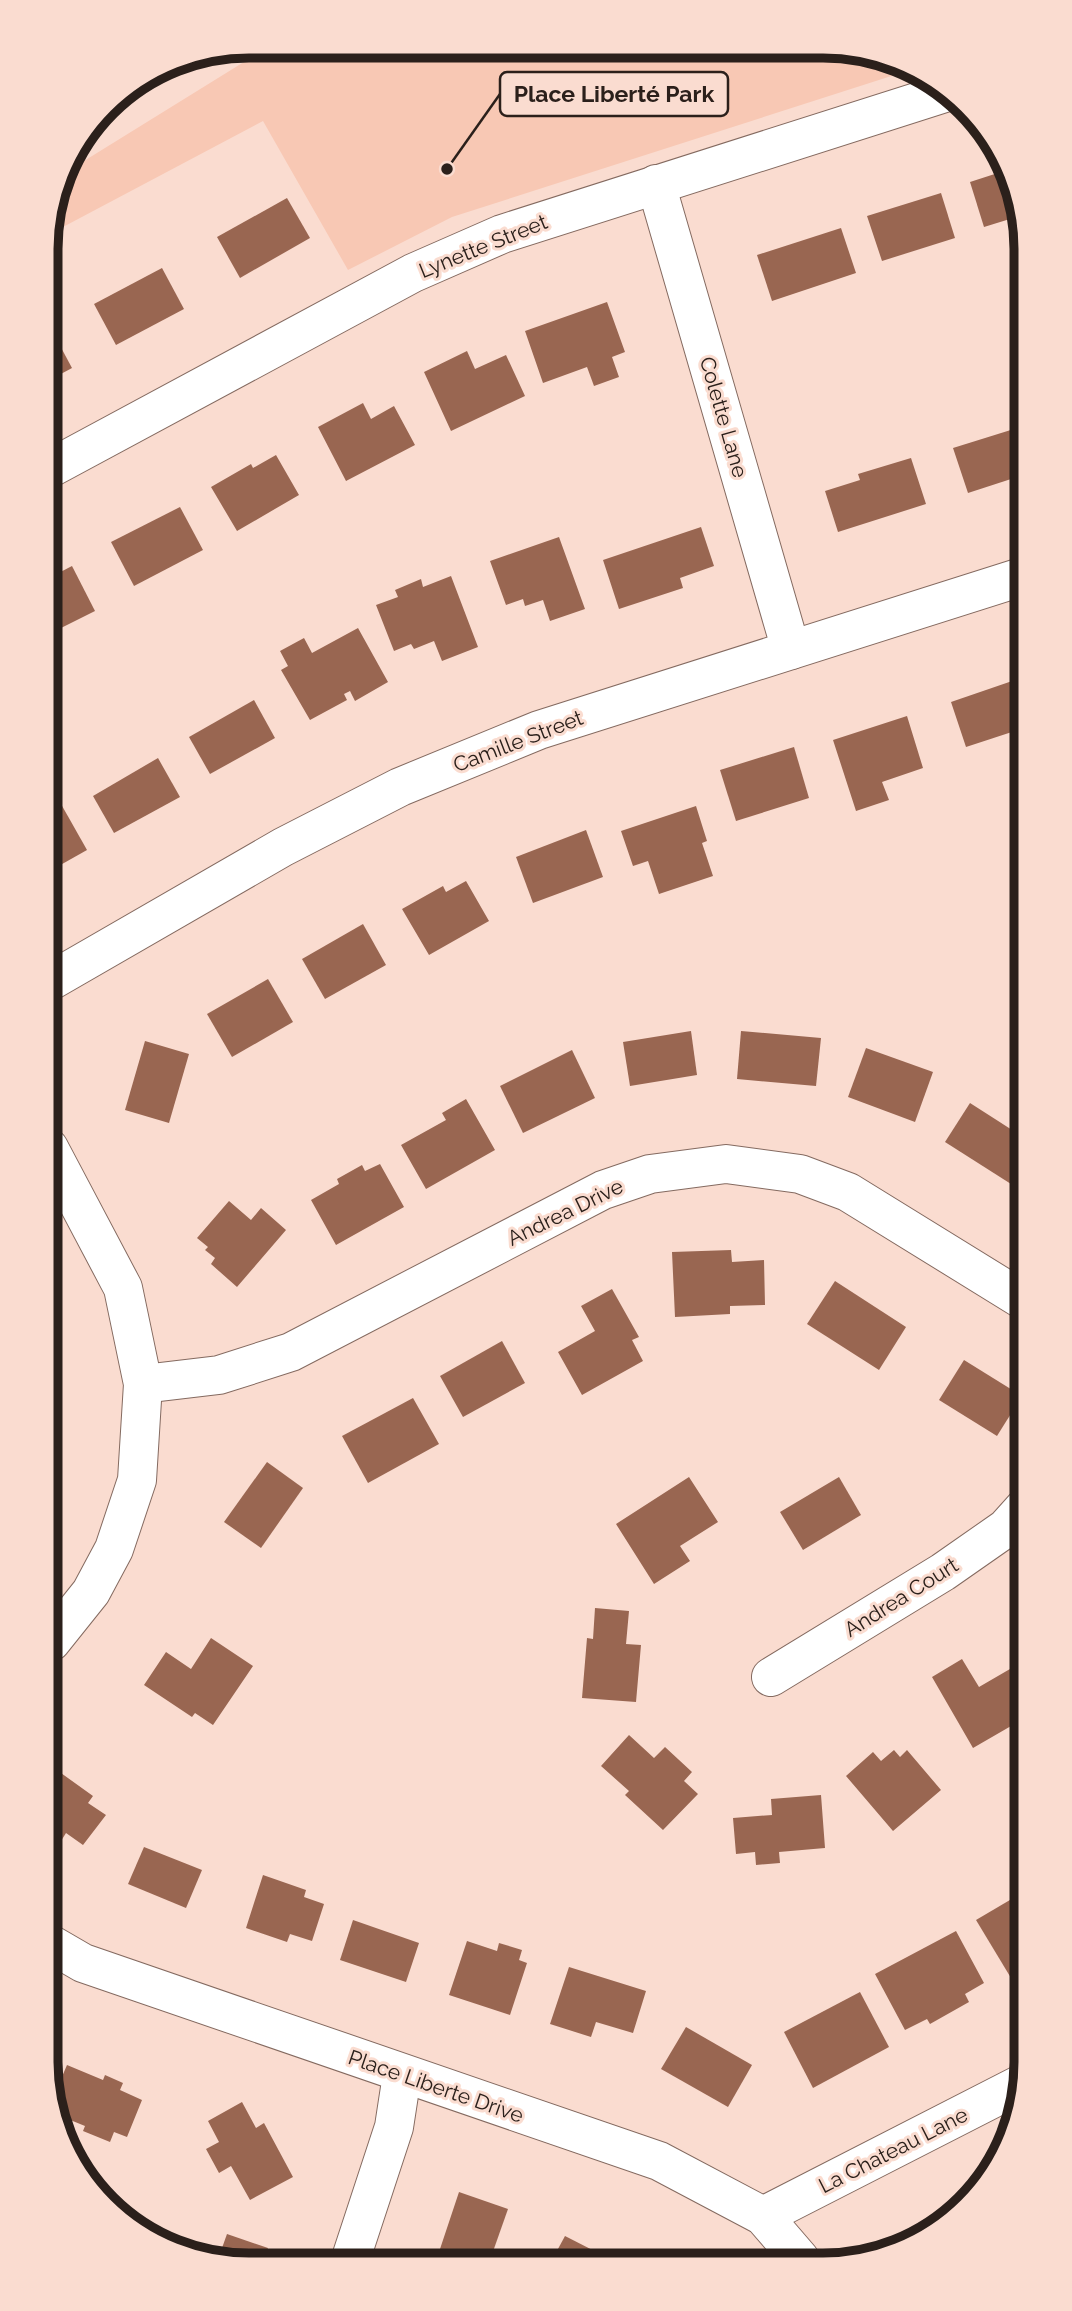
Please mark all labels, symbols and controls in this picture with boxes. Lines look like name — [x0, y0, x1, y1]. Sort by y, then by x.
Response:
callout: Place Liberté Park — [500, 72, 728, 116]
text: Place Liberté Park — [514, 80, 714, 107]
street label: Lynette Street — [415, 209, 551, 283]
street label: Colette Lane — [695, 354, 753, 480]
street label: Camille Street — [450, 705, 586, 777]
street label: Andrea Drive — [503, 1173, 627, 1251]
street label: Andrea Court — [839, 1552, 963, 1642]
street label: Place Liberte Drive — [345, 2044, 527, 2128]
street label: La Chateau Lane — [814, 2102, 972, 2198]

